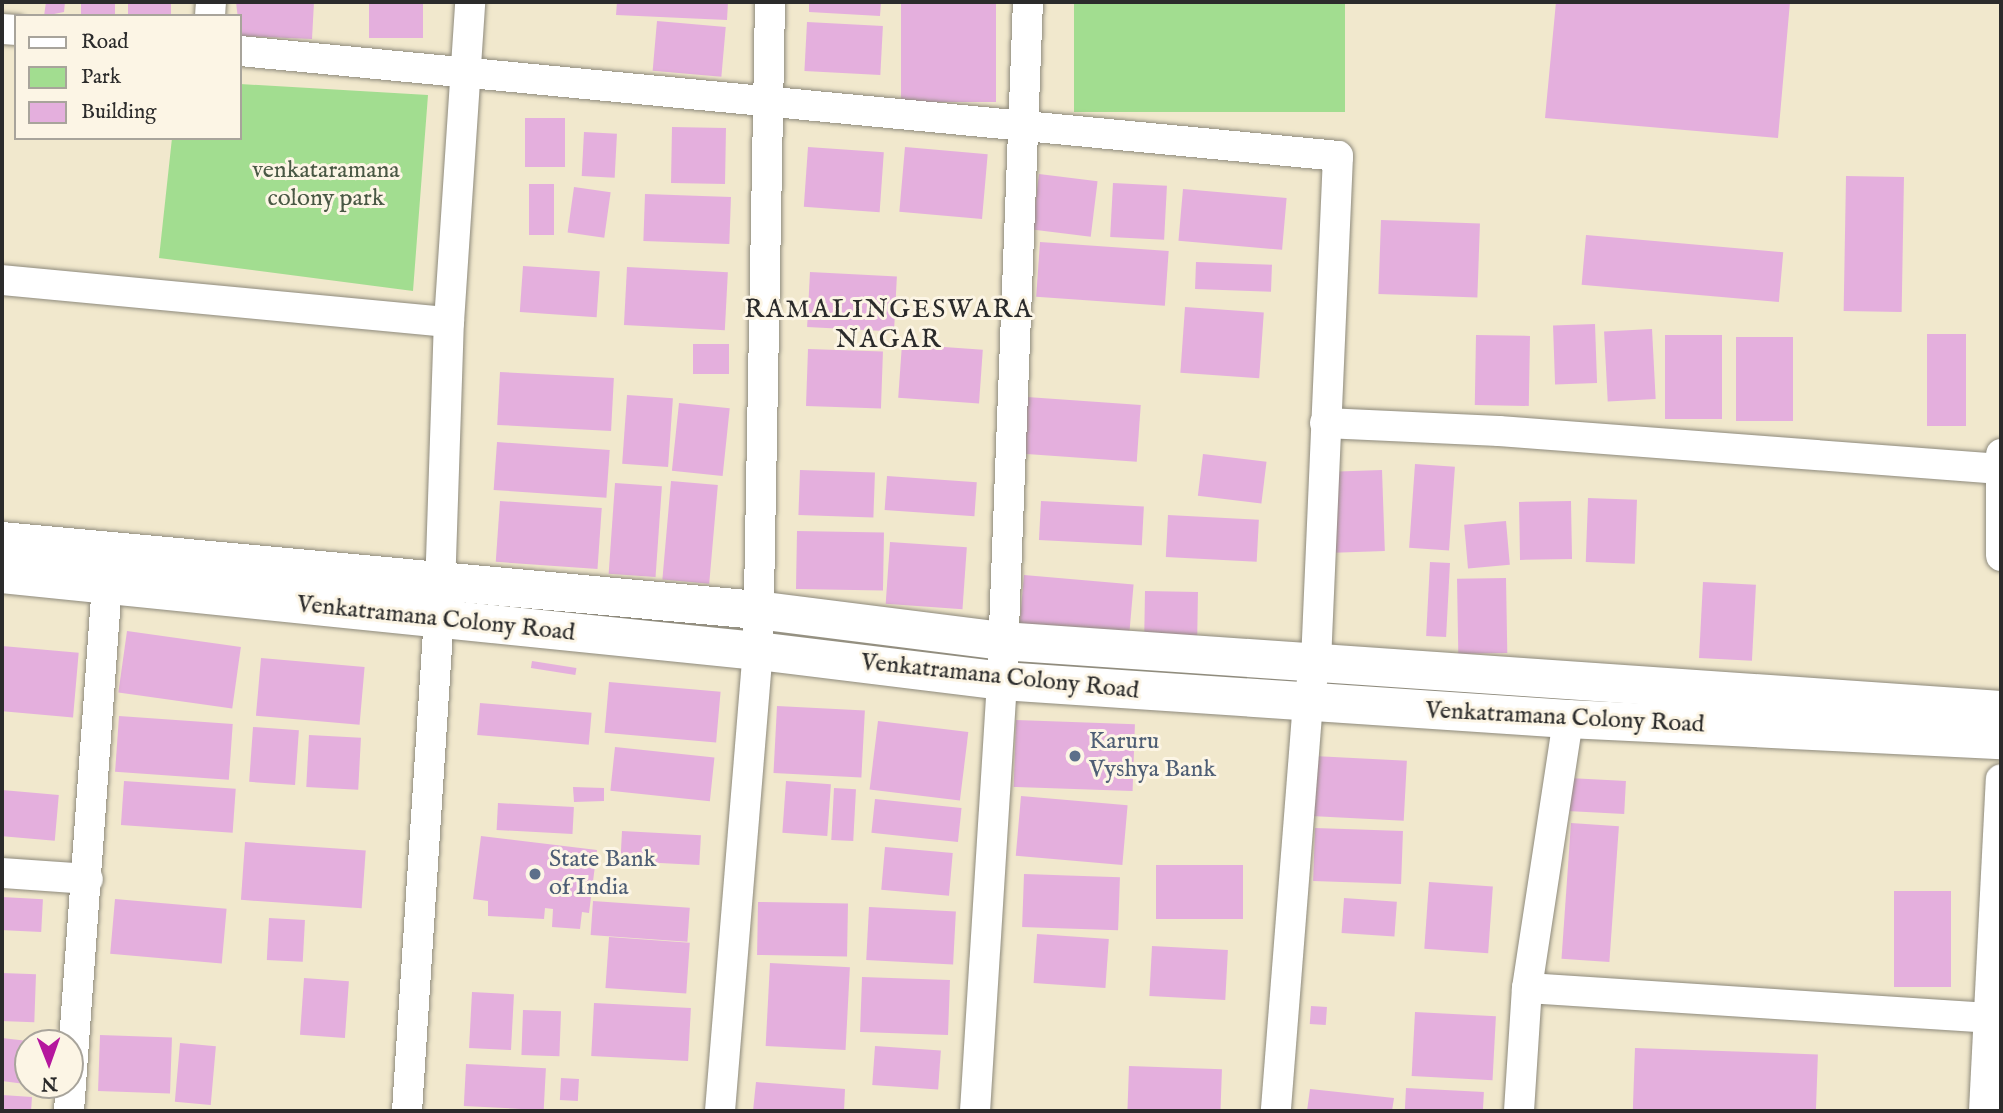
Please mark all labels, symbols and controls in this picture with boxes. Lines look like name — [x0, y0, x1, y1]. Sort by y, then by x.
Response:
legend — [14, 14, 242, 140]
text: Road — [81, 29, 128, 56]
text: Park — [81, 64, 121, 91]
text: Building — [81, 99, 156, 126]
park label: venkataramana colony park — [252, 157, 400, 213]
district label: RAMALINGESWARA NAGAR — [746, 294, 1032, 356]
street label: Venkatramana Colony Road — [296, 590, 576, 648]
street label: Venkatramana Colony Road — [860, 648, 1140, 706]
street label: Venkatramana Colony Road — [1425, 696, 1705, 740]
place label: Karuru Vyshya Bank — [1089, 728, 1216, 784]
marker: Karuru Vyshya Bank — [1067, 748, 1083, 764]
place label: State Bank of India — [549, 846, 656, 902]
marker: State Bank of India — [527, 866, 543, 882]
north arrow — [14, 1029, 84, 1099]
text: N — [41, 1071, 58, 1095]

